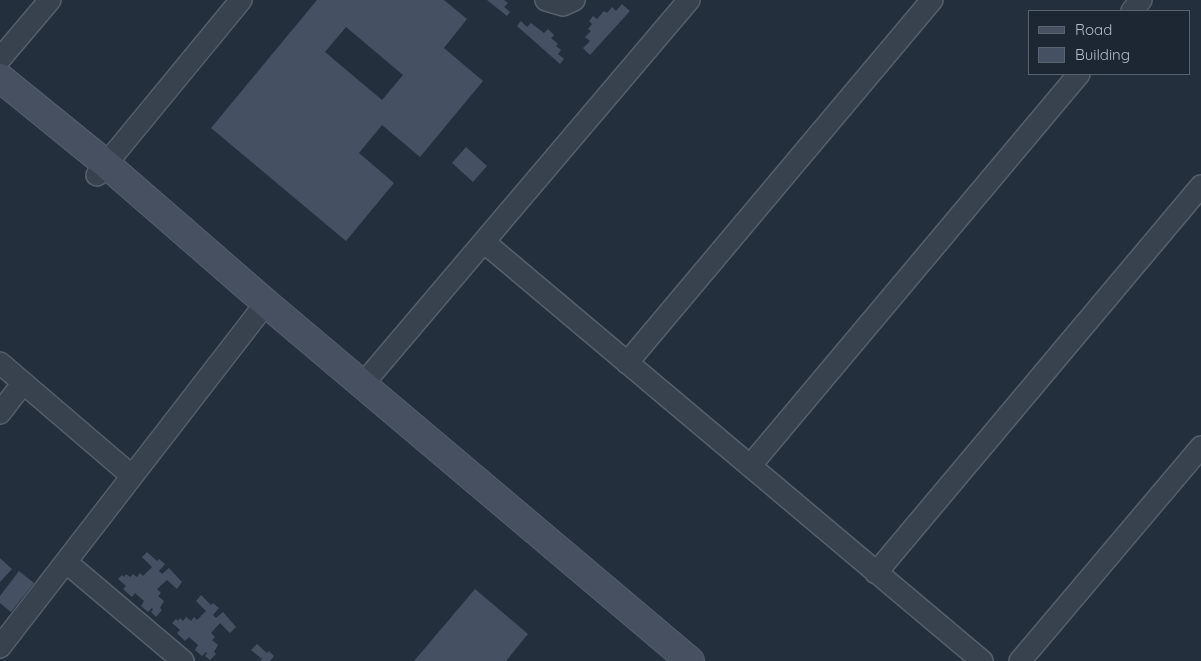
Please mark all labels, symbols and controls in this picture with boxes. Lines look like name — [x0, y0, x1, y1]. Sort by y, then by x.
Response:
legend — [1028, 10, 1191, 75]
text: Road — [1075, 20, 1112, 39]
text: Building — [1075, 45, 1130, 64]

